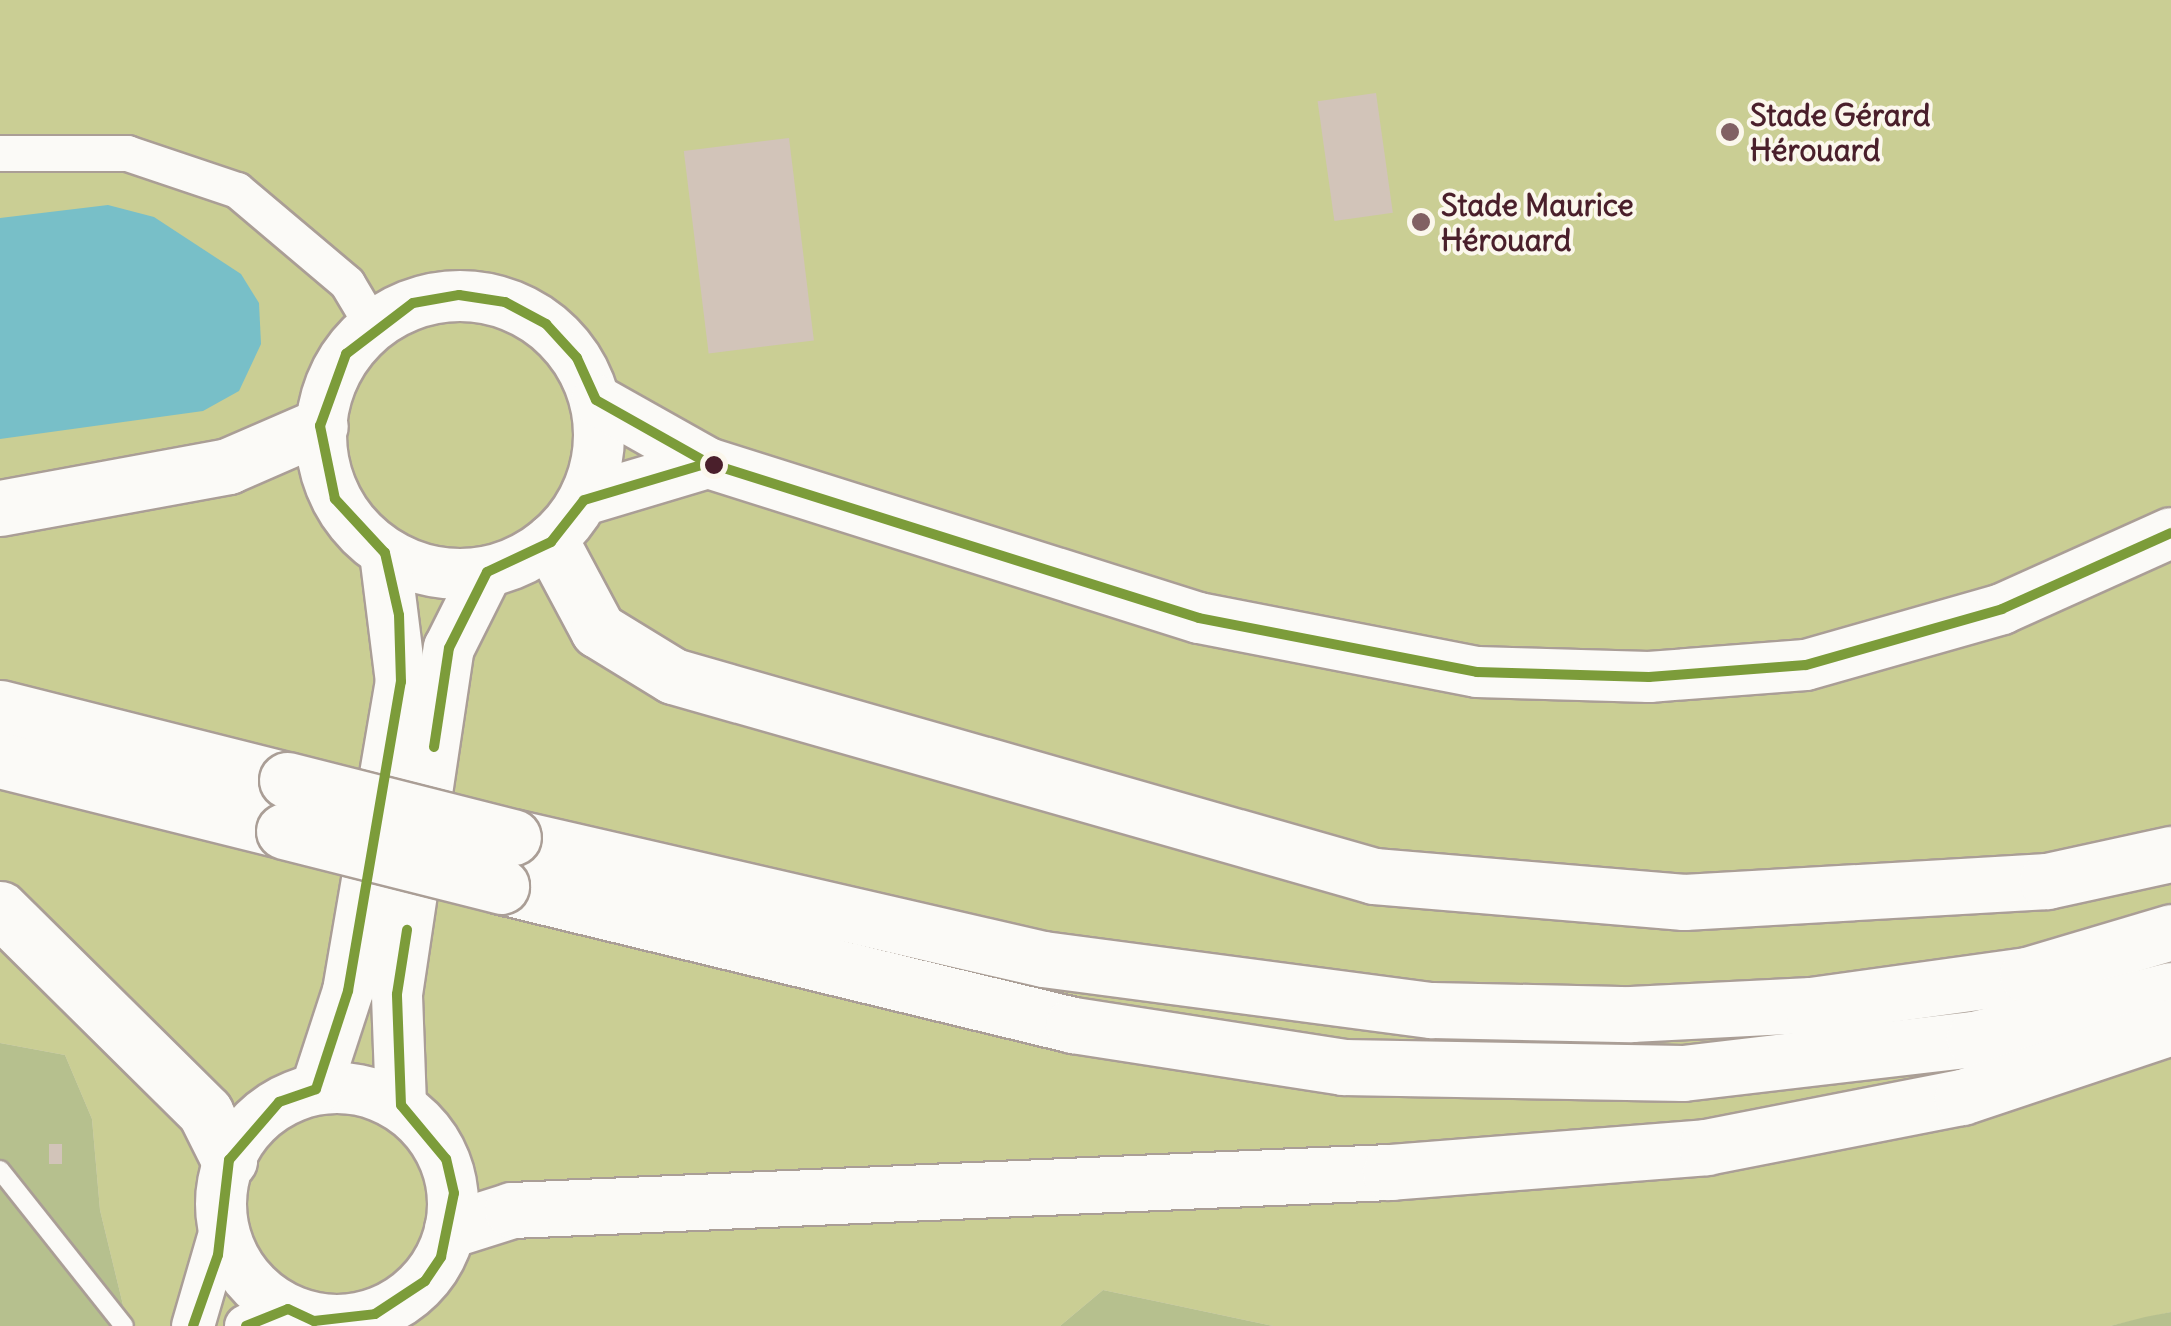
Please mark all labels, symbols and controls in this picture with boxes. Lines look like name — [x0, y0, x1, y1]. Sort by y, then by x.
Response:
place label: Stade Gérard Hérouard — [1750, 97, 1931, 168]
marker: Stade Gérard Hérouard — [1719, 121, 1741, 143]
place label: Stade Maurice Hérouard — [1441, 187, 1634, 258]
marker: Stade Maurice Hérouard — [1410, 211, 1432, 233]
unlabelled marker — [704, 455, 724, 475]

